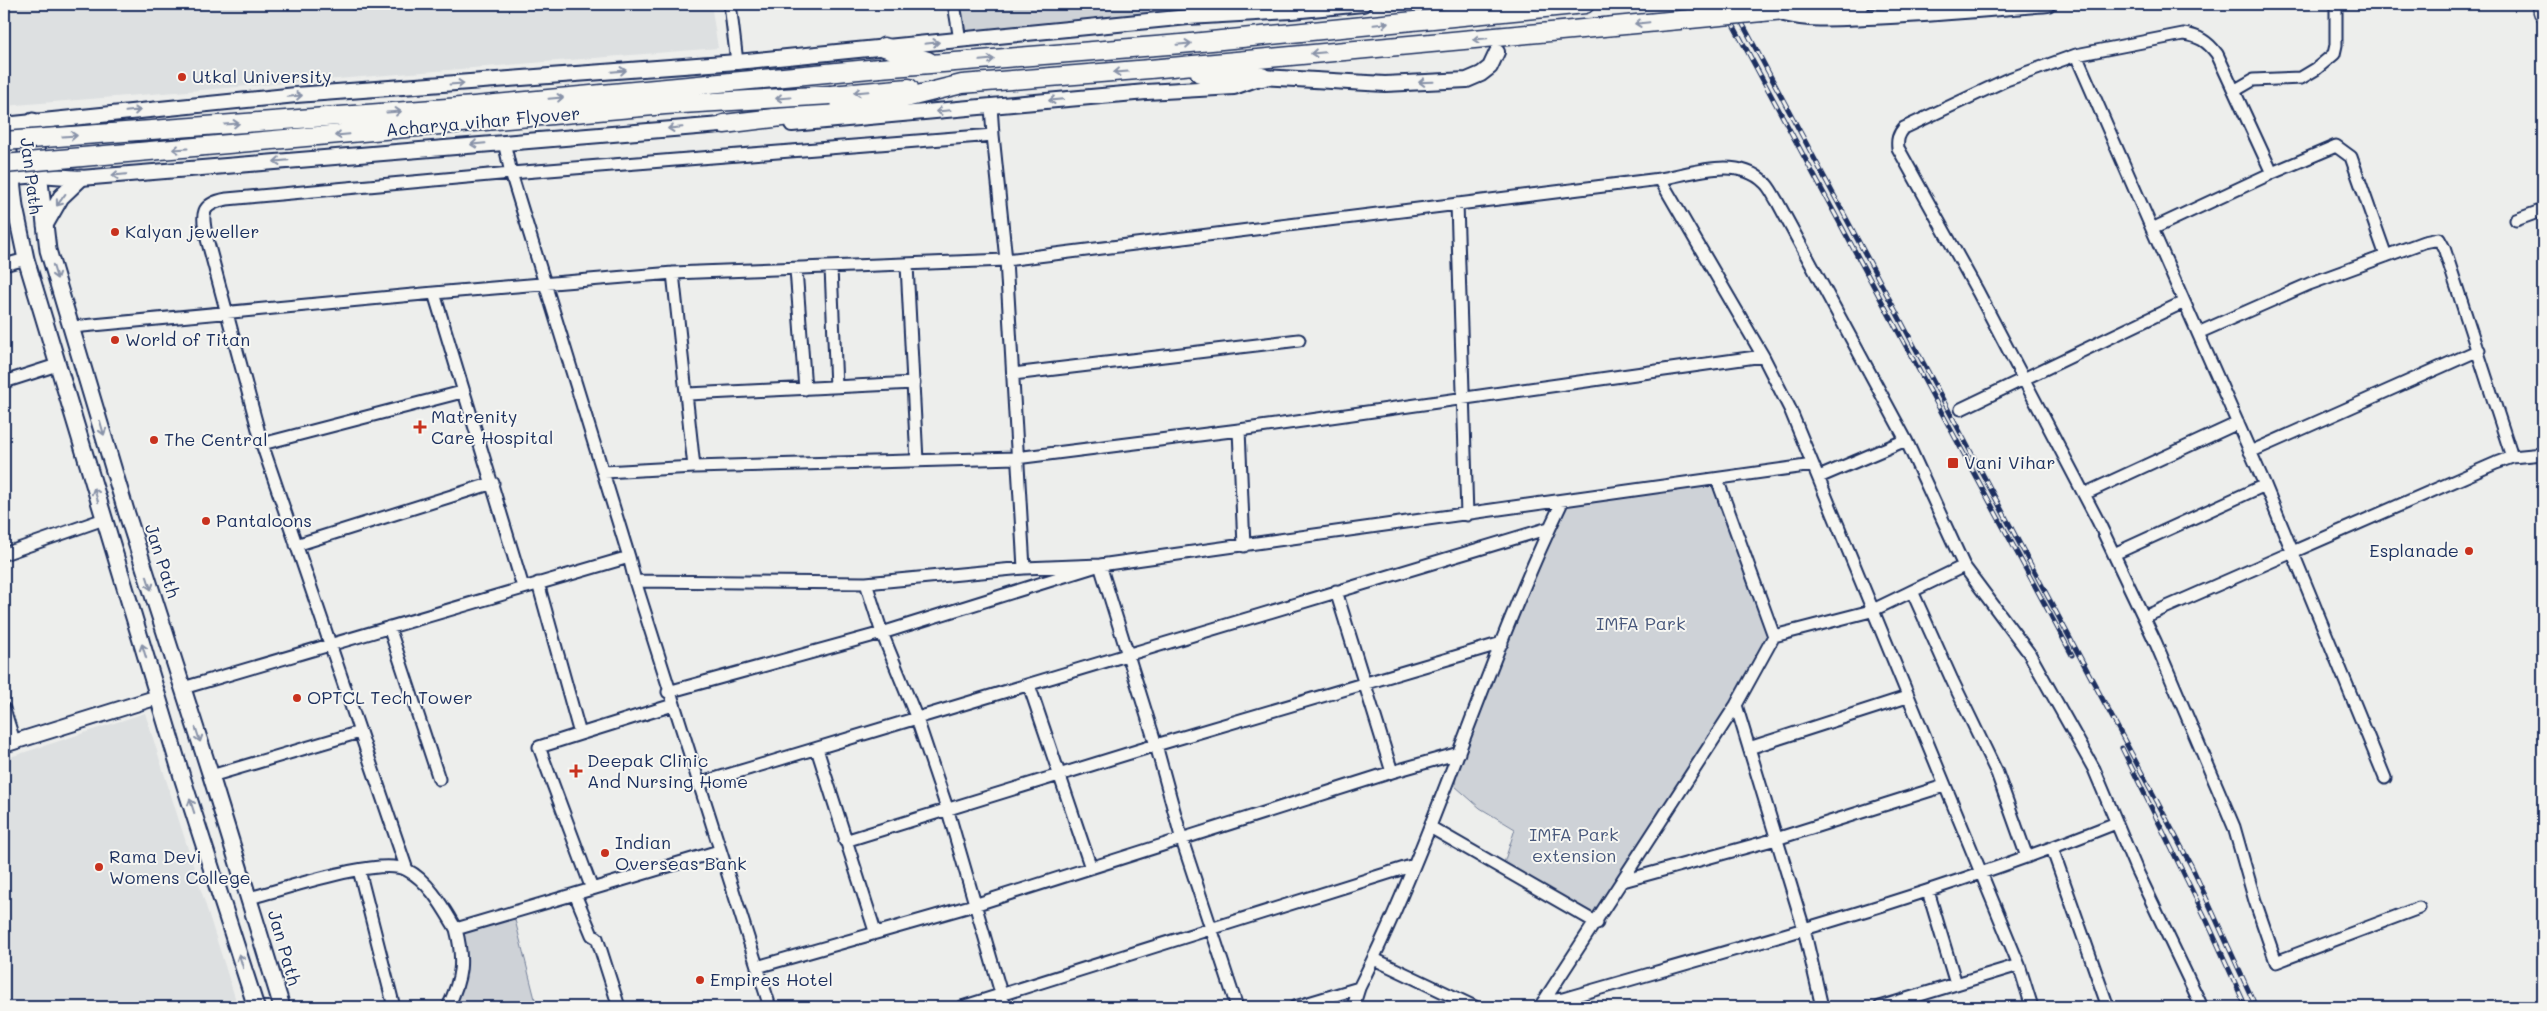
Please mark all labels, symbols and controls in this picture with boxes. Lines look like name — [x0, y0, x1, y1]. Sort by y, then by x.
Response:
one-way arrow — [1634, 18, 1650, 28]
one-way arrow — [1372, 19, 1388, 29]
one-way arrow — [1472, 34, 1488, 43]
one-way arrow — [924, 38, 940, 47]
one-way arrow — [1176, 39, 1192, 48]
one-way arrow — [1310, 49, 1326, 58]
one-way arrow — [979, 55, 995, 64]
place label: Utkal University — [192, 64, 332, 88]
one-way arrow — [611, 67, 627, 76]
one-way arrow — [1114, 67, 1130, 76]
marker: Utkal University — [176, 71, 188, 83]
one-way arrow — [1419, 78, 1435, 87]
one-way arrow — [449, 79, 465, 88]
one-way arrow — [854, 87, 870, 97]
one-way arrow — [287, 91, 303, 100]
one-way arrow — [548, 93, 564, 103]
one-way arrow — [775, 94, 791, 103]
one-way arrow — [1048, 95, 1064, 105]
street label: Acharya vihar Flyover — [385, 101, 581, 141]
one-way arrow — [125, 106, 141, 116]
one-way arrow — [935, 106, 951, 115]
one-way arrow — [386, 107, 402, 116]
one-way arrow — [224, 119, 240, 128]
one-way arrow — [667, 123, 683, 133]
one-way arrow — [334, 130, 350, 140]
one-way arrow — [62, 131, 78, 141]
street label: Jan Path — [15, 136, 49, 216]
one-way arrow — [470, 139, 486, 149]
one-way arrow — [172, 144, 188, 154]
one-way arrow — [274, 156, 290, 166]
one-way arrow — [112, 170, 128, 180]
one-way arrow — [55, 193, 66, 206]
place label: Kalyan jeweller — [125, 219, 260, 243]
marker: Kalyan jeweller — [109, 226, 121, 238]
one-way arrow — [51, 264, 60, 280]
place label: World of Titan — [125, 327, 250, 351]
marker: World of Titan — [109, 334, 121, 346]
place label: Matrenity Care Hospital — [431, 404, 554, 449]
one-way arrow — [97, 420, 107, 436]
marker: Matrenity Care Hospital — [413, 420, 427, 434]
place label: The Central — [164, 427, 268, 451]
marker: The Central — [148, 434, 160, 446]
place label: Vani Vihar — [1964, 450, 2056, 474]
marker: Vani Vihar — [1946, 456, 1960, 470]
one-way arrow — [91, 488, 101, 504]
place label: Pantaloons — [216, 508, 312, 532]
marker: Pantaloons — [200, 515, 212, 527]
street label: Jan Path — [140, 520, 186, 601]
place label: Esplanade — [2369, 538, 2459, 562]
marker: Esplanade — [2463, 545, 2475, 557]
one-way arrow — [145, 575, 154, 591]
park label: IMFA Park — [1596, 611, 1686, 635]
one-way arrow — [138, 643, 148, 659]
place label: OPTCL Tech Tower — [307, 685, 473, 709]
marker: OPTCL Tech Tower — [291, 692, 303, 704]
one-way arrow — [193, 726, 203, 742]
place label: Deepak Clinic And Nursing Home — [587, 748, 748, 793]
marker: Deepak Clinic And Nursing Home — [569, 764, 583, 778]
one-way arrow — [186, 798, 196, 814]
park label: IMFA Park extension — [1529, 822, 1619, 867]
place label: Indian Overseas Bank — [615, 830, 747, 875]
place label: Rama Devi Womens College — [109, 844, 251, 889]
marker: Indian Overseas Bank — [599, 847, 611, 859]
marker: Rama Devi Womens College — [93, 861, 105, 873]
street label: Jan Path — [263, 907, 307, 988]
one-way arrow — [236, 953, 246, 969]
place label: Empires Hotel — [710, 967, 833, 991]
marker: Empires Hotel — [694, 974, 706, 986]

